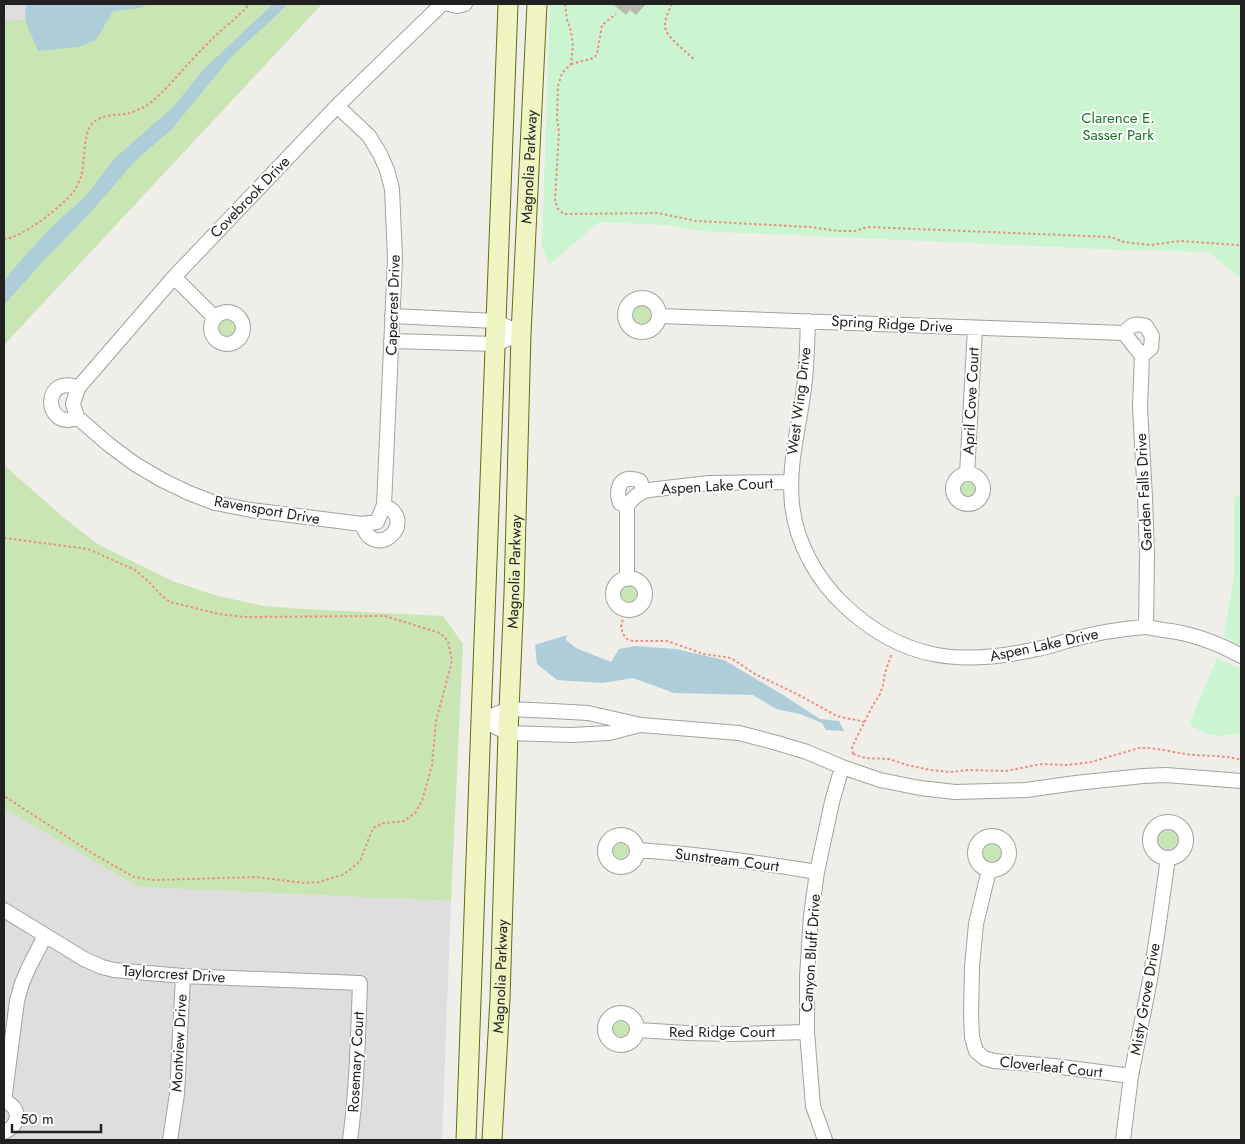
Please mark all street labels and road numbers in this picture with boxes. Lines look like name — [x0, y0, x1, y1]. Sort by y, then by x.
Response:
street label: Magnolia Parkway — [515, 109, 543, 224]
street label: Covebrook Drive — [205, 151, 295, 243]
street label: Capecrest Drive — [380, 254, 406, 356]
street label: Spring Ridge Drive — [831, 310, 954, 338]
street label: West Wing Drive — [781, 346, 817, 456]
street label: April Cove Court — [957, 346, 985, 455]
street label: Garden Falls Drive — [1130, 432, 1158, 551]
street label: Aspen Lake Court — [660, 472, 774, 500]
street label: Ravensport Drive — [212, 490, 322, 530]
street label: Magnolia Parkway — [502, 514, 527, 629]
street label: Aspen Lake Drive — [988, 623, 1101, 667]
street label: Sunstream Court — [674, 843, 781, 877]
street label: Canyon Bluff Drive — [796, 893, 826, 1013]
street label: Magnolia Parkway — [487, 919, 513, 1034]
street label: Misty Grove Drive — [1124, 941, 1166, 1057]
street label: Taylorcrest Drive — [122, 959, 226, 989]
street label: Montview Drive — [165, 993, 193, 1092]
street label: Rosemary Court — [342, 1011, 370, 1113]
street label: Red Ridge Court — [669, 1021, 775, 1043]
street label: Cloverleaf Court — [999, 1051, 1104, 1083]

